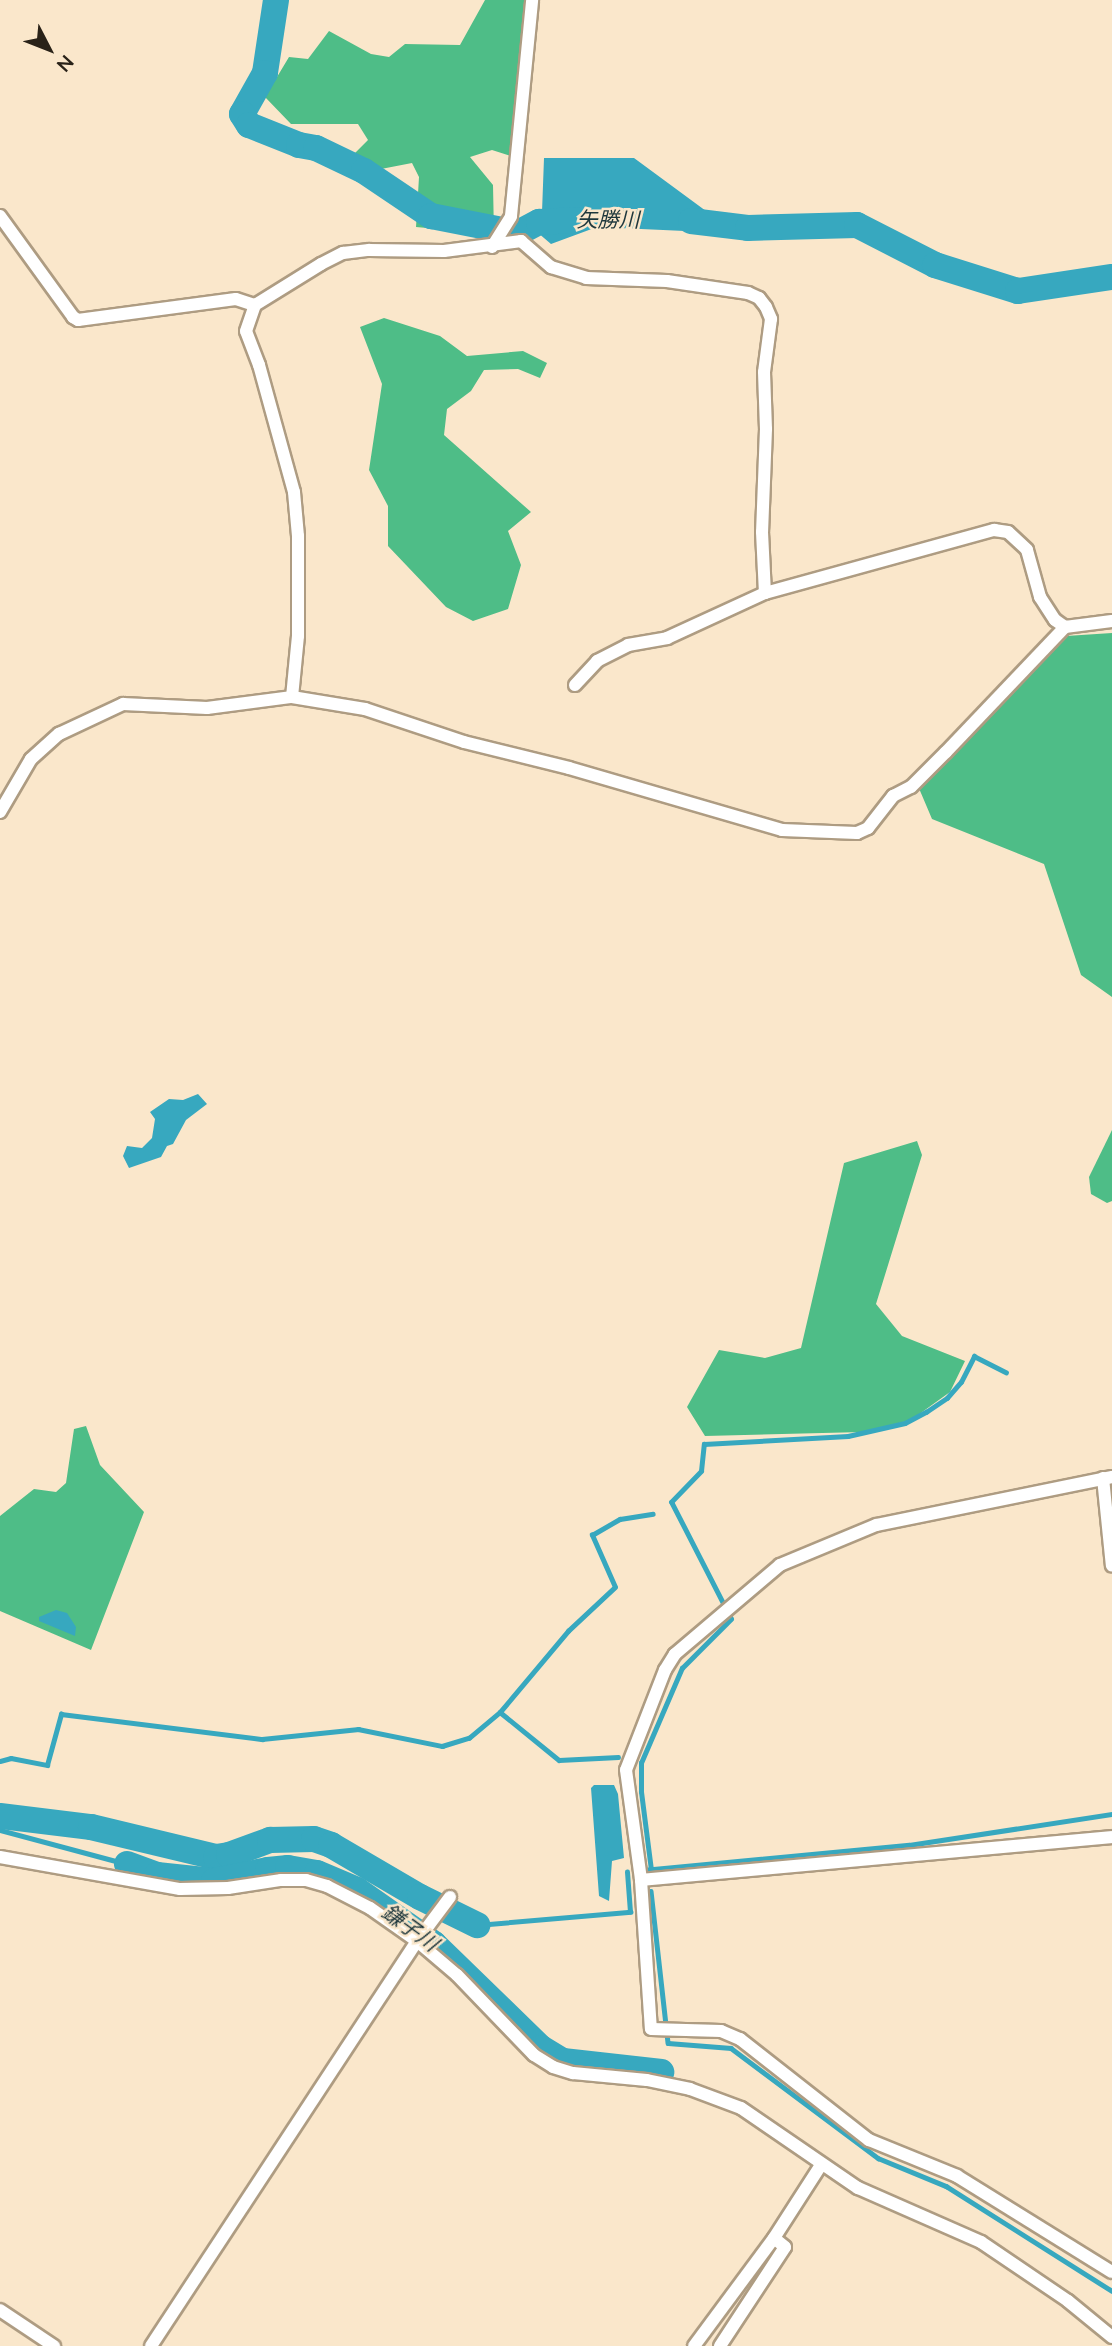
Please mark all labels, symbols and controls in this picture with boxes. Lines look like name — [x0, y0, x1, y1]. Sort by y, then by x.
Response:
north arrow — [14, 14, 84, 84]
text: N — [50, 49, 79, 77]
water label: 矢勝川 — [577, 207, 639, 233]
water label: 鎌子川 — [377, 1899, 443, 1957]

